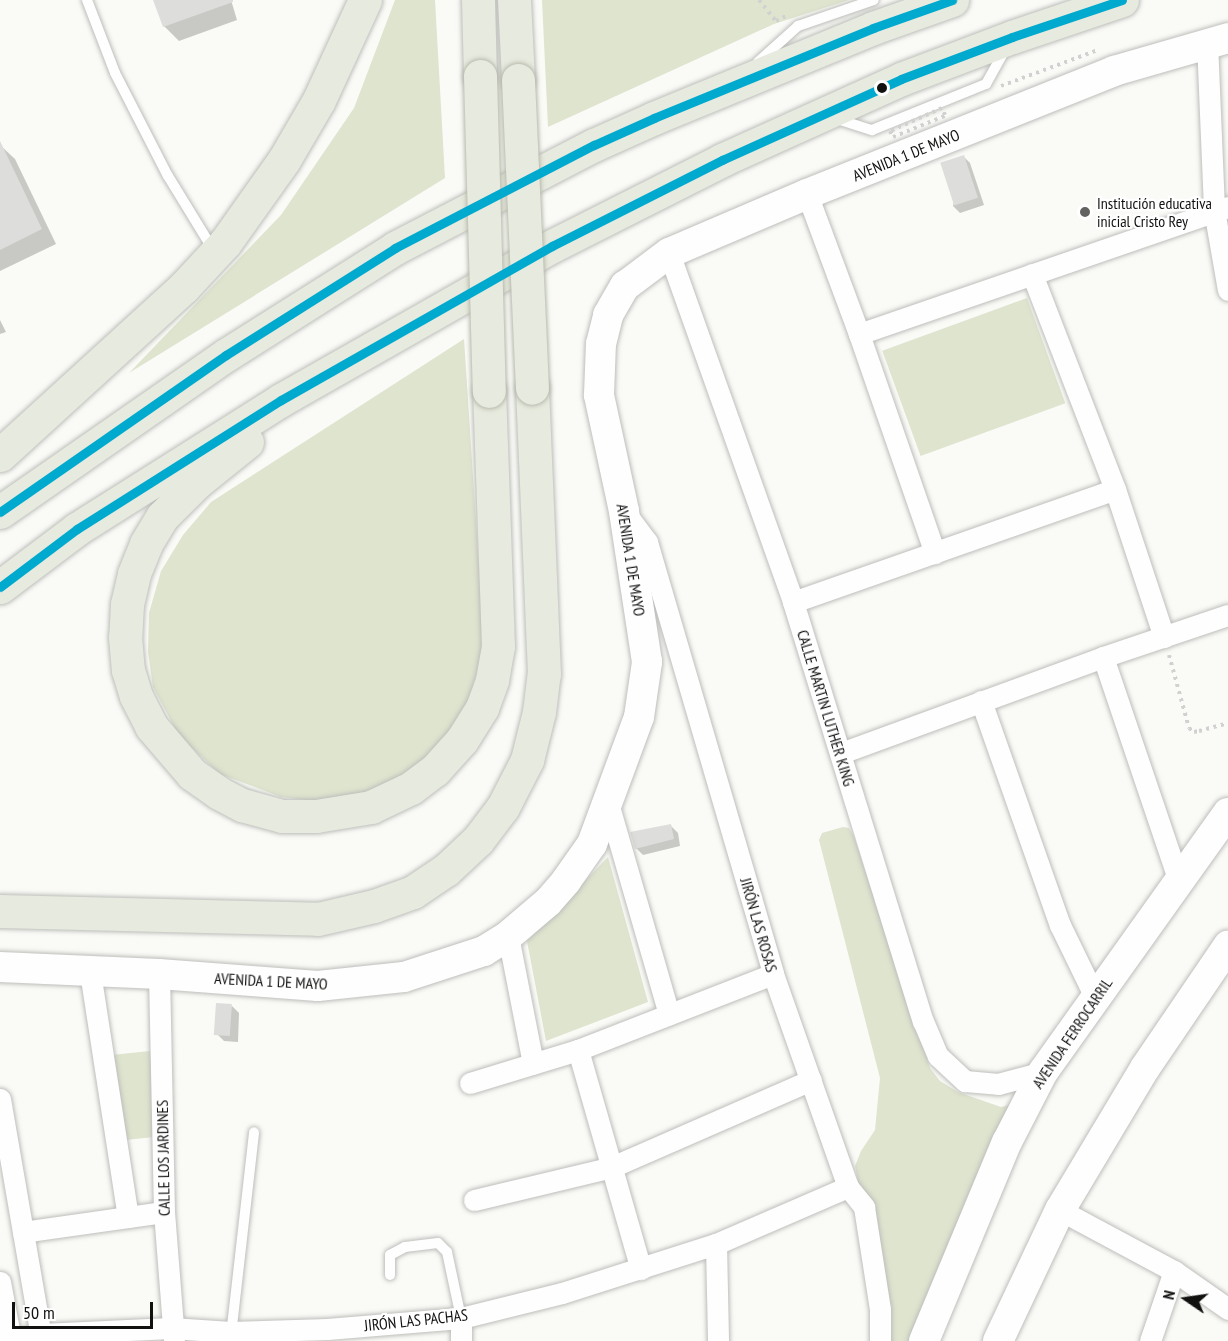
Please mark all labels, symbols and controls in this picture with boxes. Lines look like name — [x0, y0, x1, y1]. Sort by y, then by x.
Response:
unlabelled marker — [876, 82, 888, 94]
street label: AVENIDA 1 DE MAYO — [849, 125, 963, 185]
place label: Institución educativa inicial Cristo Rey — [1097, 193, 1212, 231]
marker: Institución educativa inicial Cristo Rey — [1078, 205, 1092, 219]
street label: AVENIDA 1 DE MAYO — [613, 502, 649, 618]
street label: CALLE MARTIN LUTHER KING — [793, 628, 859, 788]
street label: JIRÓN LAS ROSAS — [736, 876, 782, 974]
street label: AVENIDA 1 DE MAYO — [213, 968, 329, 994]
street label: AVENIDA FERROCARRIL — [1028, 974, 1116, 1092]
street label: CALLE LOS JARDINES — [152, 1100, 174, 1216]
north arrow — [1156, 1269, 1216, 1329]
text: N — [1158, 1288, 1179, 1301]
scale bar — [15, 1290, 156, 1328]
text: 50 m — [23, 1301, 55, 1324]
street label: JIRÓN LAS PACHAS — [363, 1305, 469, 1335]

